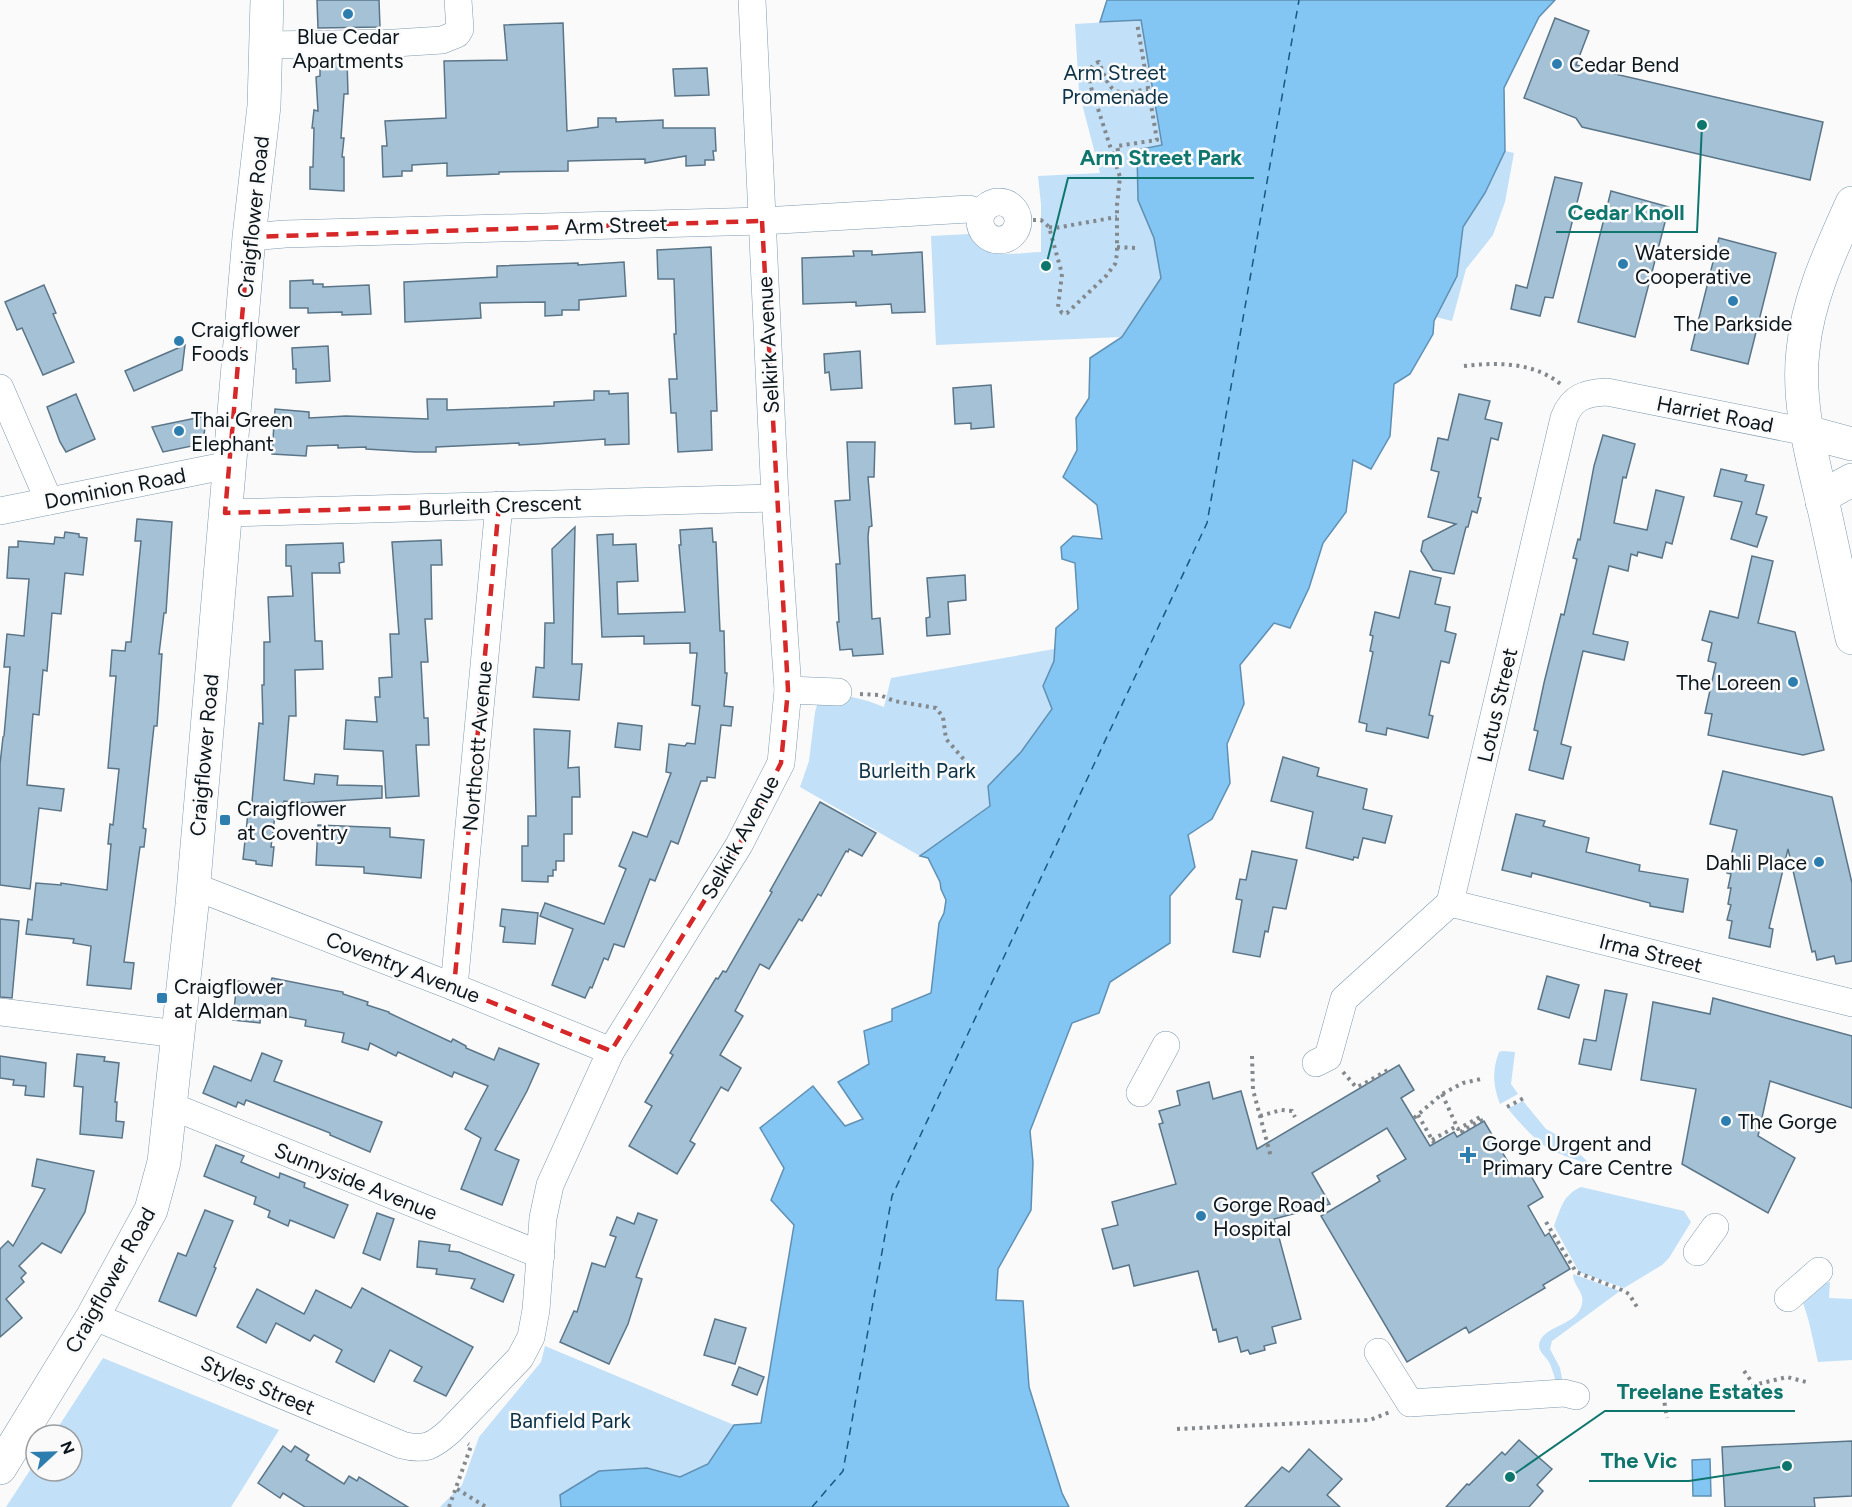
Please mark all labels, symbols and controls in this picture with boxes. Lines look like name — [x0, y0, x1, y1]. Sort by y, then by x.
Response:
marker: Blue Cedar Apartments — [341, 7, 355, 21]
place label: Blue Cedar Apartments — [292, 24, 404, 73]
place label: Cedar Bend — [1569, 52, 1679, 77]
marker: Cedar Bend — [1550, 57, 1564, 71]
park label: Arm Street Promenade — [1062, 60, 1168, 109]
street label: Craigflower Road — [232, 135, 274, 299]
callout: Arm Street Park — [1068, 138, 1254, 178]
text: Arm Street Park — [1080, 144, 1242, 171]
callout: Cedar Knoll — [1556, 192, 1697, 232]
text: Cedar Knoll — [1567, 199, 1685, 226]
street label: Arm Street — [564, 211, 668, 239]
place label: Waterside Cooperative — [1635, 240, 1751, 289]
marker: Waterside Cooperative — [1616, 257, 1630, 271]
street label: Selkirk Avenue — [752, 276, 784, 414]
marker: The Parkside — [1726, 294, 1740, 308]
place label: The Parkside — [1674, 311, 1792, 336]
place label: Craigflower Foods — [191, 317, 300, 366]
marker: Craigflower Foods — [172, 334, 186, 348]
street label: Harriet Road — [1654, 390, 1776, 438]
place label: Thai Green Elephant — [191, 407, 293, 456]
marker: Thai Green Elephant — [172, 424, 186, 438]
street label: Dominion Road — [42, 462, 188, 514]
street label: Burleith Crescent — [418, 490, 582, 520]
street label: Lotus Street — [1472, 645, 1522, 765]
street label: Northcott Avenue — [457, 660, 497, 832]
place label: The Loreen — [1676, 670, 1781, 695]
street label: Craigflower Road — [184, 673, 224, 837]
marker: The Loreen — [1786, 675, 1800, 689]
park label: Burleith Park — [858, 758, 977, 783]
street label: Selkirk Avenue — [696, 771, 784, 903]
place label: Craigflower at Coventry — [237, 796, 348, 845]
marker: Craigflower at Coventry — [218, 813, 232, 827]
place label: Dahli Place — [1705, 850, 1807, 875]
marker: Dahli Place — [1812, 855, 1826, 869]
street label: Coventry Avenue — [322, 926, 484, 1008]
street label: Irma Street — [1597, 928, 1705, 978]
place label: Craigflower at Alderman — [174, 974, 288, 1023]
marker: Craigflower at Alderman — [155, 991, 169, 1005]
place label: The Gorge — [1738, 1109, 1837, 1134]
marker: The Gorge — [1719, 1114, 1733, 1128]
place label: Gorge Urgent and Primary Care Centre — [1482, 1131, 1672, 1180]
street label: Sunnyside Avenue — [271, 1137, 441, 1225]
marker: Gorge Urgent and Primary Care Centre — [1459, 1146, 1477, 1164]
place label: Gorge Road Hospital — [1213, 1192, 1326, 1241]
street label: Craigflower Road — [60, 1203, 160, 1357]
marker: Gorge Road Hospital — [1194, 1209, 1208, 1223]
street label: Styles Street — [197, 1350, 319, 1420]
callout: Treelane Estates — [1605, 1371, 1795, 1411]
text: Treelane Estates — [1617, 1378, 1783, 1405]
park label: Banfield Park — [509, 1408, 632, 1433]
north arrow — [24, 1423, 84, 1483]
text: N — [56, 1438, 79, 1457]
callout: The Vic — [1589, 1441, 1689, 1481]
text: The Vic — [1601, 1447, 1677, 1474]

